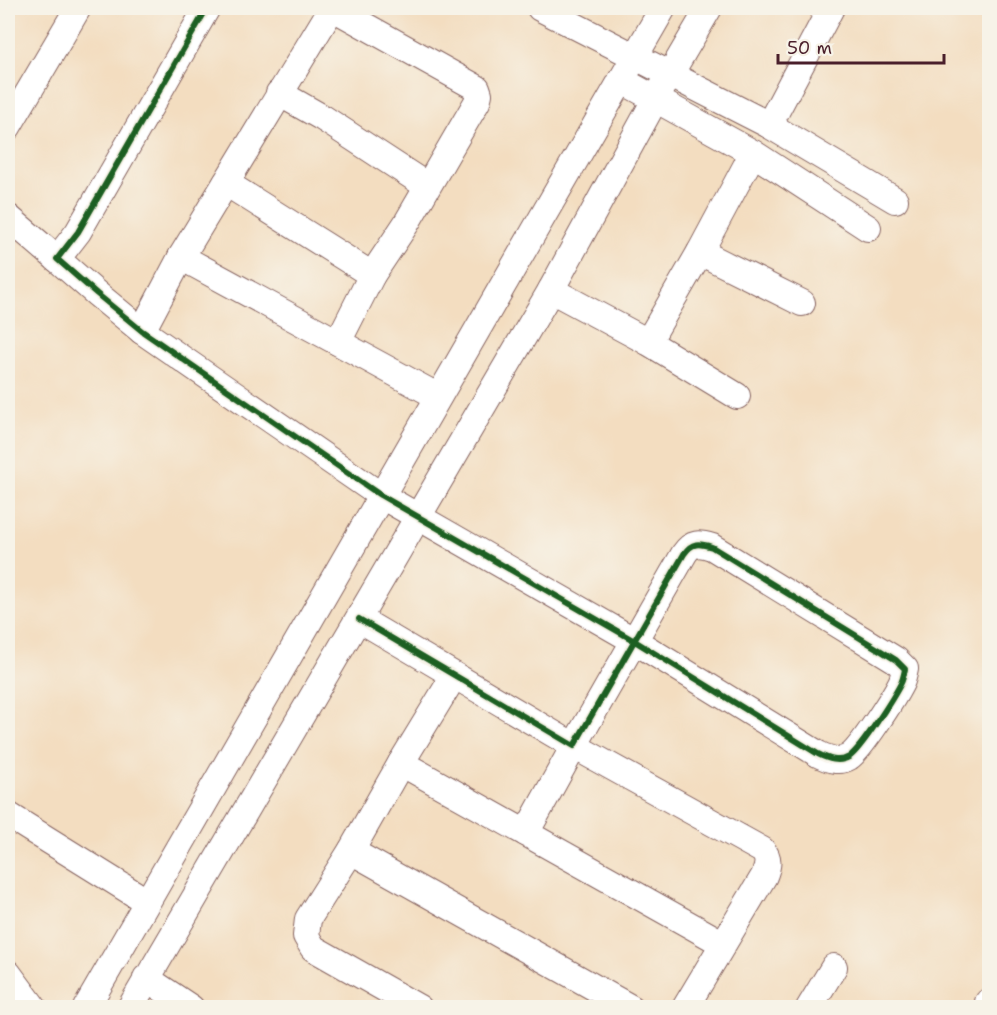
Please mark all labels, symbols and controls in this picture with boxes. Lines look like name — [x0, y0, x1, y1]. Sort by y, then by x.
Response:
scale bar — [778, 27, 944, 65]
text: 50 m — [787, 36, 832, 60]

